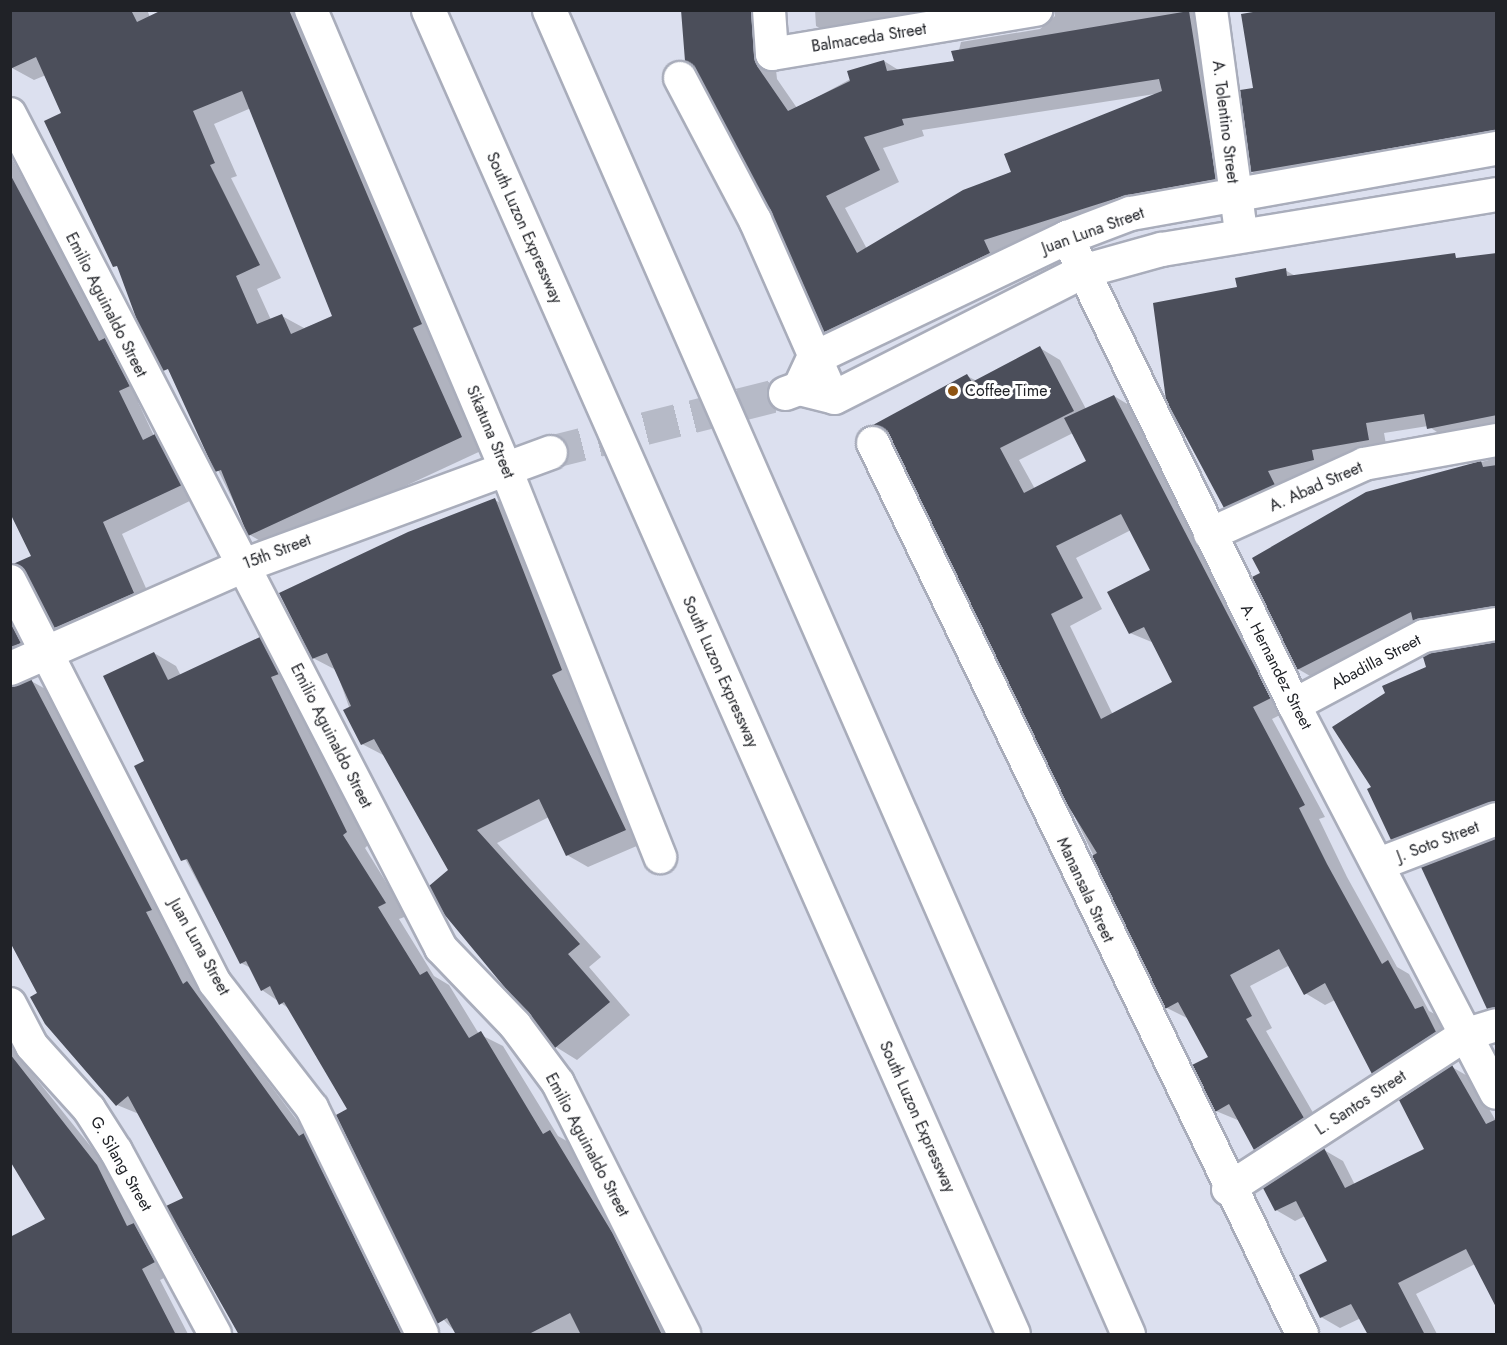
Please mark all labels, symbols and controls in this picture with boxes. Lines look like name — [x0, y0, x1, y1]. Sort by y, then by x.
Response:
street label: Balmaceda Street — [810, 19, 928, 57]
street label: A. Tolentino Street — [1208, 59, 1242, 185]
street label: South Luzon Expressway — [482, 149, 566, 307]
street label: Juan Luna Street — [1039, 204, 1147, 258]
street label: Emilio Aguinaldo Street — [61, 230, 151, 380]
place label: Coffee Time — [965, 381, 1047, 401]
street label: Sikatuna Street — [462, 383, 518, 481]
marker: Coffee Time — [946, 384, 960, 398]
street label: A. Abad Street — [1266, 458, 1366, 516]
street label: 15th Street — [240, 530, 314, 574]
street label: South Luzon Expressway — [678, 593, 762, 751]
street label: A. Hernandez Street — [1236, 601, 1316, 733]
street label: Abadilla Street — [1328, 630, 1424, 694]
street label: Emilio Aguinaldo Street — [286, 661, 376, 811]
street label: J. Soto Street — [1394, 818, 1482, 866]
street label: Manansala Street — [1052, 834, 1118, 946]
street label: Juan Luna Street — [165, 895, 233, 999]
street label: South Luzon Expressway — [875, 1038, 959, 1196]
street label: L. Santos Street — [1312, 1067, 1410, 1139]
street label: Emilio Aguinaldo Street — [541, 1070, 633, 1220]
street label: G. Silang Street — [86, 1113, 156, 1215]

